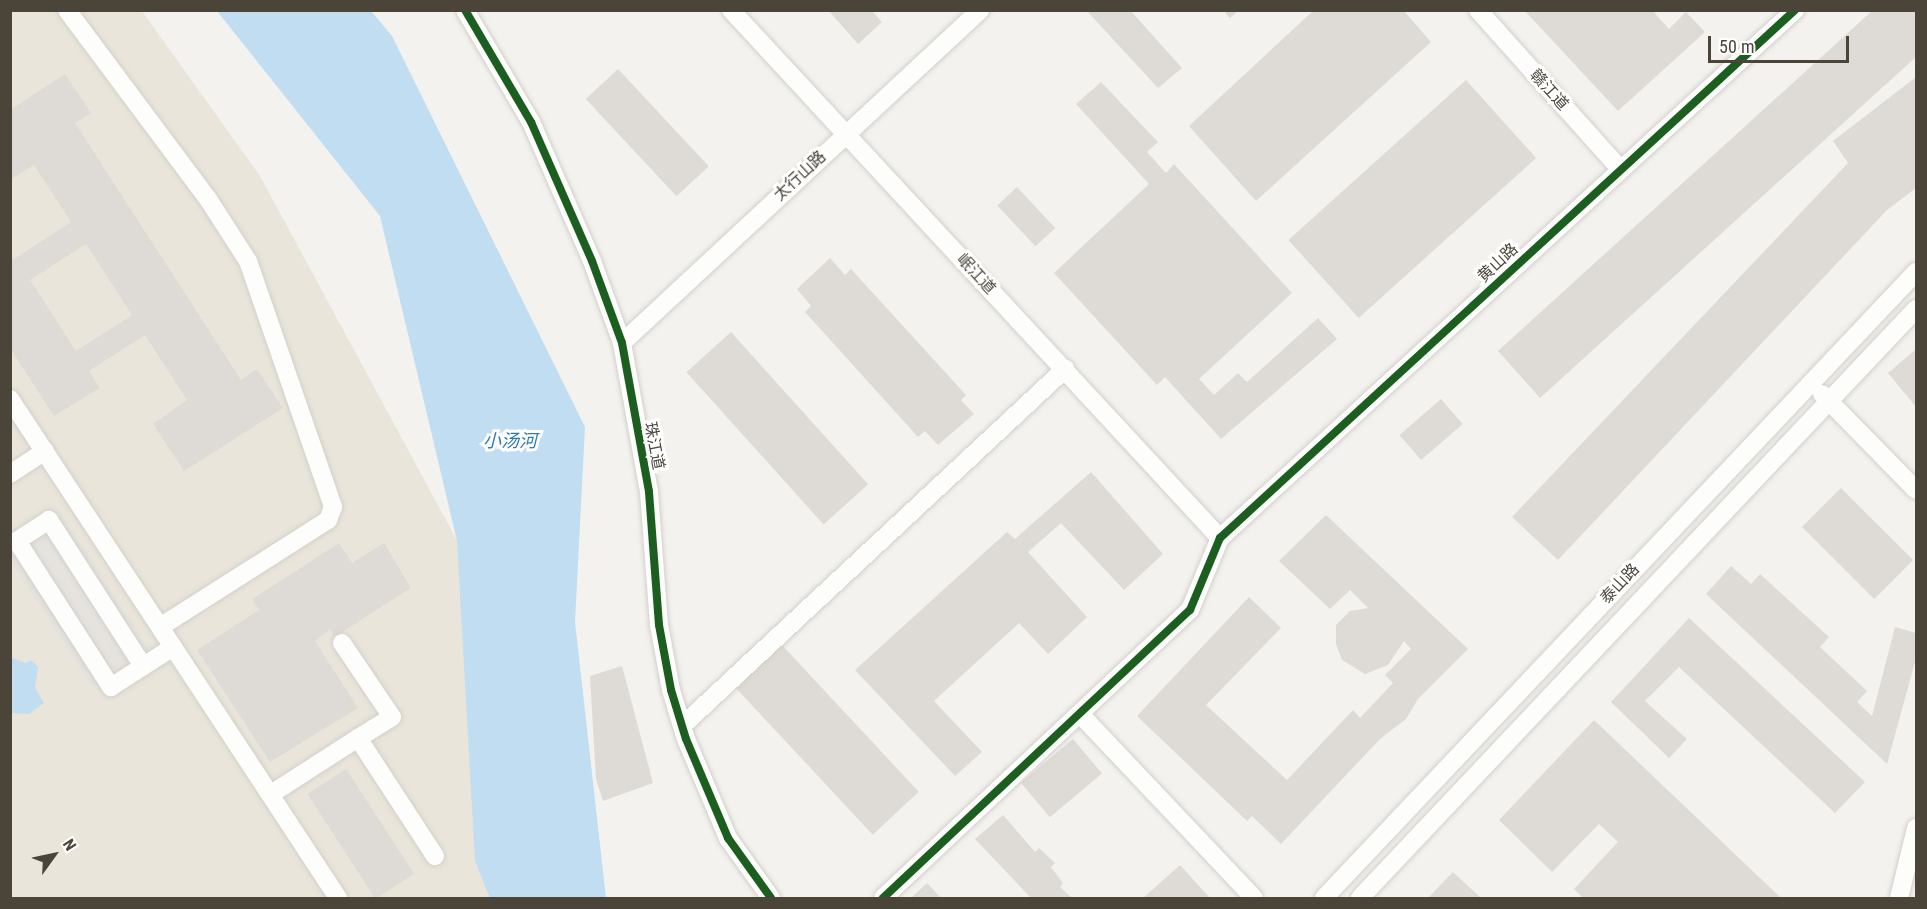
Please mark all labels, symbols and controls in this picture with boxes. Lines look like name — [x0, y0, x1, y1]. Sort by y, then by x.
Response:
scale bar — [1711, 24, 1852, 62]
text: 50 m — [1719, 36, 1754, 57]
street label: 赣江道 — [1526, 66, 1572, 114]
street label: 太行山路 — [770, 147, 830, 205]
street label: 黄山路 — [1474, 240, 1522, 286]
street label: 岷江道 — [953, 250, 999, 298]
street label: 珠江道 — [640, 421, 668, 471]
water label: 小汤河 — [483, 430, 537, 452]
street label: 泰山路 — [1597, 560, 1643, 608]
north arrow — [24, 825, 84, 885]
text: N — [59, 836, 80, 854]

